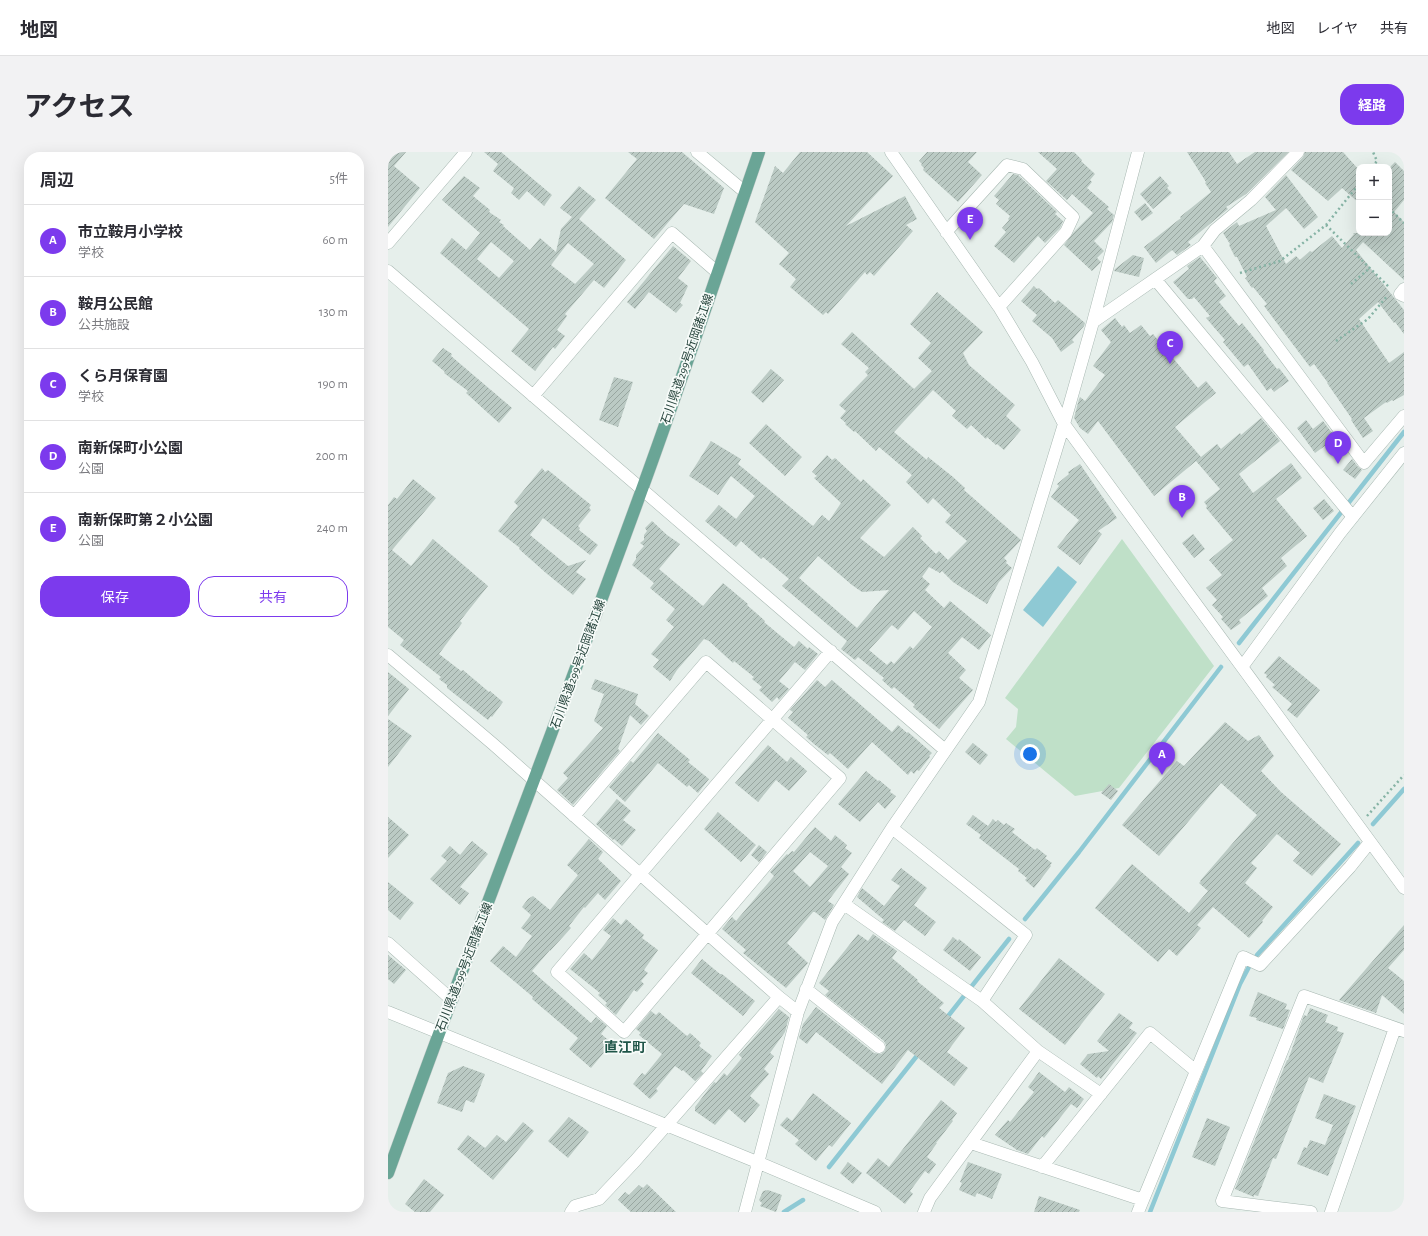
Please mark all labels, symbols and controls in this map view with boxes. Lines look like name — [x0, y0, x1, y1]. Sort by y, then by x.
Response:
text: 地図 — [20, 21, 58, 40]
text: 地図 — [1266, 22, 1294, 36]
text: レイヤ — [1316, 22, 1358, 36]
text: 共有 — [1380, 22, 1408, 36]
button: 経路 — [1340, 84, 1404, 125]
text: アクセス — [24, 94, 135, 122]
map controls — [1356, 164, 1392, 236]
button: + — [1356, 164, 1392, 200]
text: 周辺 — [40, 172, 74, 189]
text: 5件 — [330, 173, 348, 186]
button: − — [1356, 200, 1392, 236]
pin: E — [957, 207, 983, 240]
text: 市立鞍月小学校 — [78, 225, 183, 240]
text: A — [49, 234, 57, 247]
text: 60 m — [322, 234, 348, 247]
text: 学校 — [78, 247, 104, 260]
street label: 石川県道299号近岡諸江線 — [658, 292, 715, 426]
text: 鞍月公民館 — [78, 297, 153, 312]
text: B — [49, 306, 57, 319]
text: 130 m — [319, 306, 348, 319]
text: 公共施設 — [78, 319, 130, 332]
pin: C — [1157, 331, 1183, 364]
text: くら月保育園 — [78, 369, 168, 384]
text: C — [50, 378, 56, 391]
text: 190 m — [318, 378, 348, 391]
text: 学校 — [78, 391, 104, 404]
pin: D — [1325, 431, 1351, 464]
text: 南新保町小公園 — [78, 441, 183, 456]
text: D — [49, 450, 57, 463]
text: 200 m — [316, 450, 348, 463]
text: 公園 — [78, 463, 104, 476]
pin: B — [1169, 485, 1195, 518]
text: 南新保町第２小公園 — [78, 513, 213, 528]
text: E — [50, 522, 56, 535]
text: 240 m — [316, 522, 348, 535]
text: 公園 — [78, 535, 104, 548]
button: 保存 — [40, 576, 190, 617]
button: 共有 — [198, 576, 348, 617]
street label: 石川県道299号近岡諸江線 — [548, 597, 607, 730]
pin: A — [1149, 742, 1175, 775]
your location — [1020, 744, 1040, 764]
street label: 石川県道299号近岡諸江線 — [433, 901, 494, 1033]
district label: 直江町 — [604, 1039, 646, 1055]

